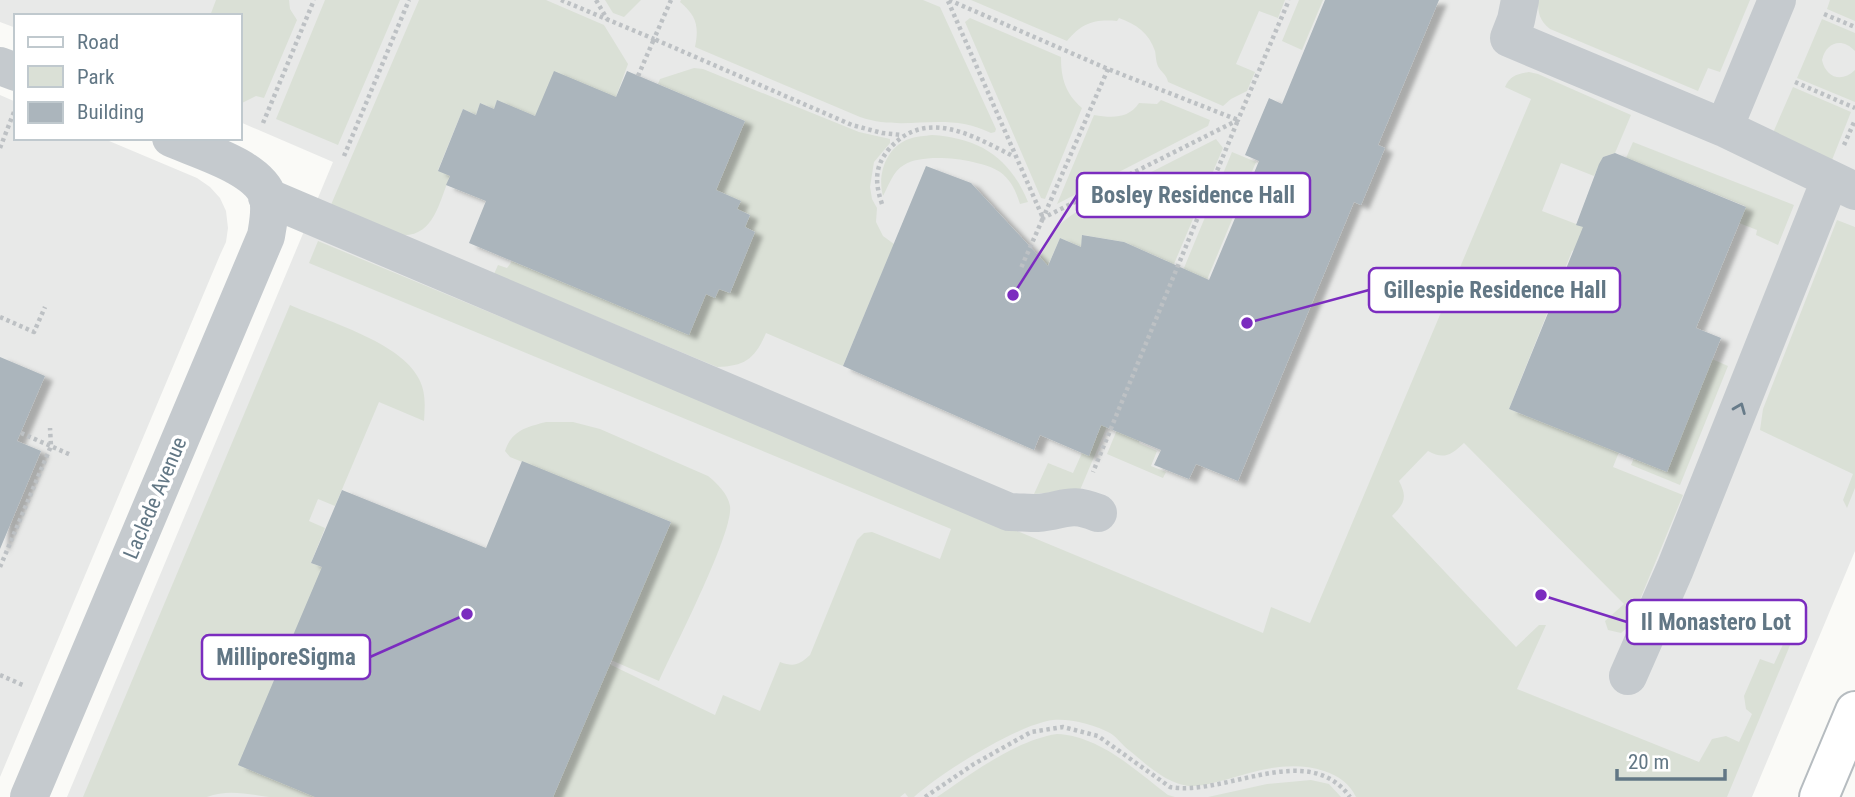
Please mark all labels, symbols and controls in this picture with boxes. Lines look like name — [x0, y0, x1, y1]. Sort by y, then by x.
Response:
legend — [14, 14, 242, 140]
text: Road — [77, 30, 119, 54]
text: Park — [77, 65, 115, 89]
text: Building — [77, 100, 144, 124]
callout: Bosley Residence Hall — [1077, 173, 1310, 217]
text: Bosley Residence Hall — [1091, 182, 1295, 209]
callout: Gillespie Residence Hall — [1369, 268, 1620, 312]
text: Gillespie Residence Hall — [1384, 277, 1606, 304]
one-way arrow — [1731, 403, 1745, 415]
street label: Laclede Avenue — [119, 433, 191, 563]
callout: Il Monastero Lot — [1627, 600, 1806, 644]
text: Il Monastero Lot — [1641, 609, 1791, 636]
callout: MilliporeSigma — [202, 635, 370, 679]
text: MilliporeSigma — [216, 644, 356, 671]
scale bar — [1617, 738, 1726, 782]
text: 20 m — [1628, 750, 1669, 774]

